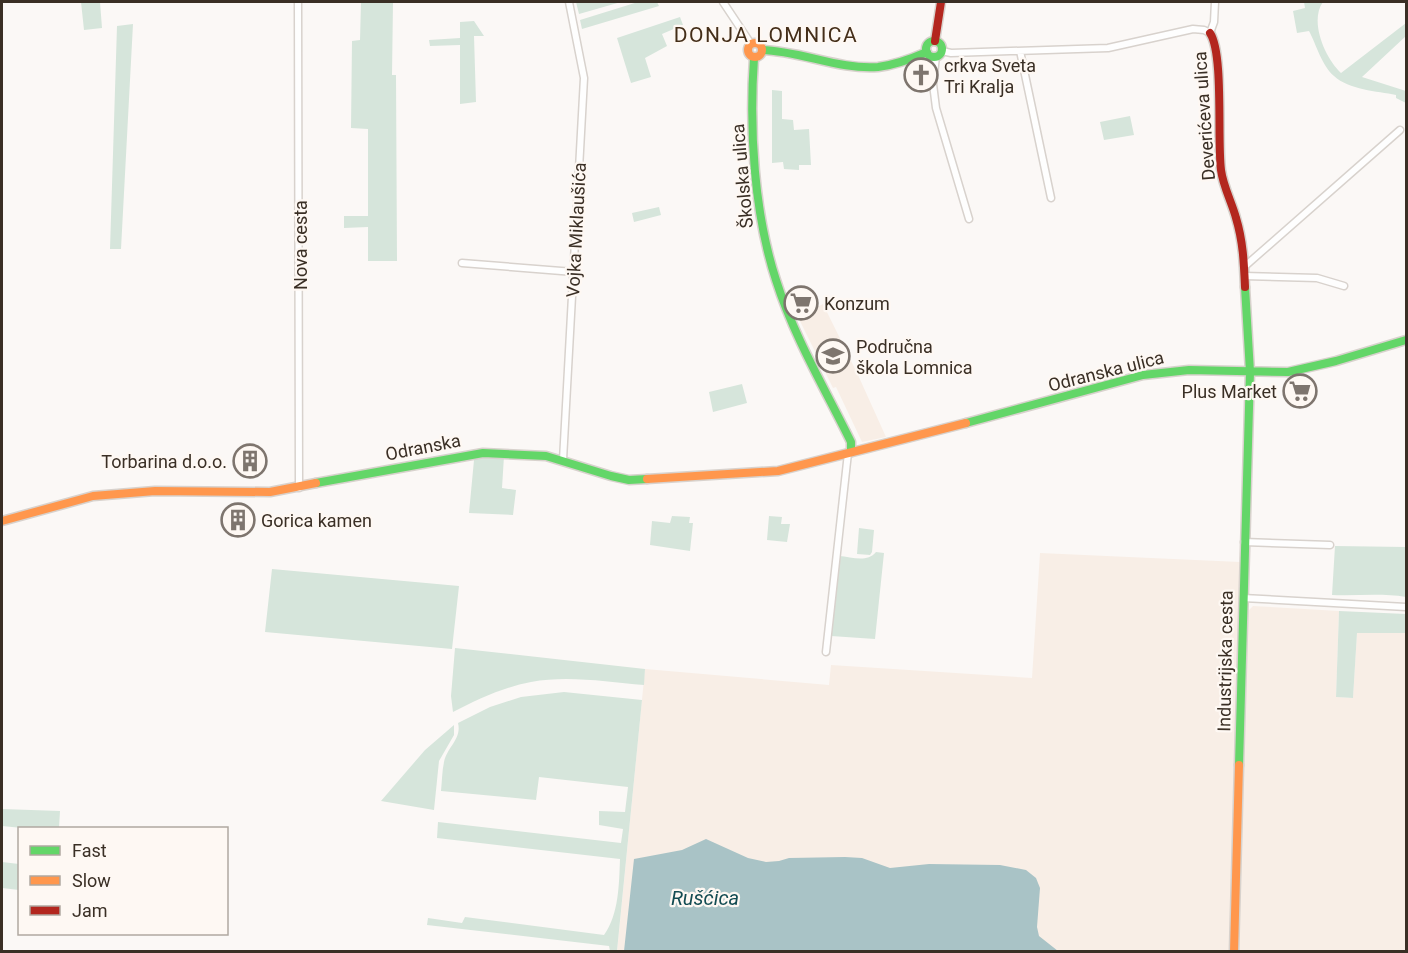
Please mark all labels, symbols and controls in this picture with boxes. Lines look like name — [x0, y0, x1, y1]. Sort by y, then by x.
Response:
district label: DONJA LOMNICA — [674, 23, 858, 47]
street label: Deverićeva ulica — [1189, 51, 1219, 181]
place label: crkva Sveta Tri Kralja — [944, 55, 1036, 97]
church icon: crkva Sveta Tri Kralja — [903, 57, 939, 93]
street label: Školska ulica — [727, 123, 757, 229]
street label: Vojka Miklaušića — [562, 162, 590, 298]
street label: Nova cesta — [290, 200, 311, 290]
supermarket icon: Konzum — [783, 285, 819, 321]
place label: Konzum — [824, 293, 890, 314]
place label: Područna škola Lomnica — [856, 336, 973, 378]
school or university icon: Područna škola Lomnica — [815, 338, 851, 374]
street label: Odranska ulica — [1046, 346, 1166, 396]
supermarket icon: Plus Market — [1282, 373, 1318, 409]
place label: Plus Market — [1182, 381, 1277, 402]
street label: Odranska — [384, 429, 462, 465]
building icon: Torbarina d.o.o. — [232, 443, 268, 479]
place label: Torbarina d.o.o. — [101, 451, 227, 472]
building icon: Gorica kamen — [220, 502, 256, 538]
place label: Gorica kamen — [261, 510, 372, 531]
street label: Industrijska cesta — [1213, 590, 1237, 732]
legend — [18, 827, 228, 935]
text: Fast — [72, 840, 107, 861]
text: Slow — [72, 870, 111, 891]
water label: Rušćica — [671, 886, 739, 910]
text: Jam — [72, 900, 108, 921]

